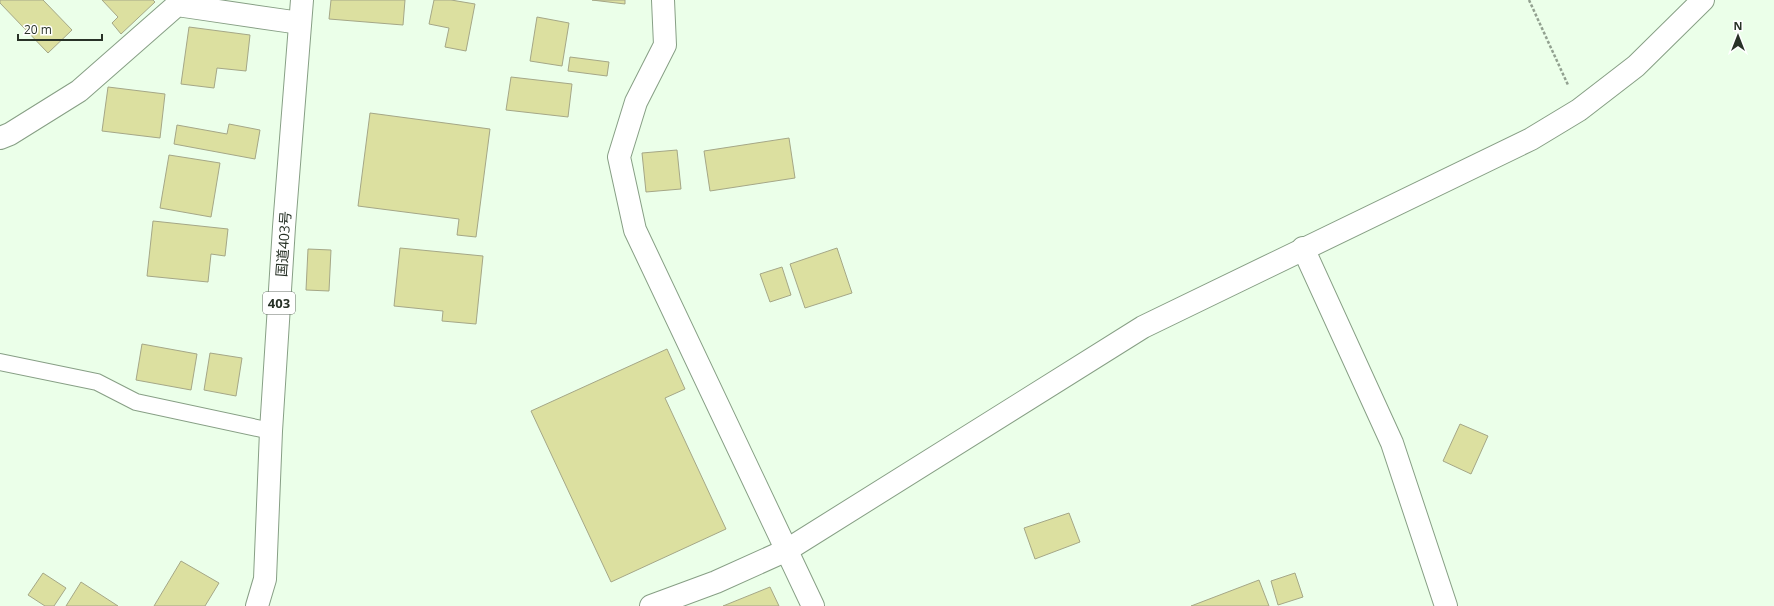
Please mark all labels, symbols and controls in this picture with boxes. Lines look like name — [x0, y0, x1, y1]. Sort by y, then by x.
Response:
scale bar — [18, 16, 102, 42]
north arrow — [1718, 16, 1758, 56]
text: N — [1734, 18, 1742, 33]
text: 20 m — [24, 21, 52, 38]
street label: 国道403号 — [271, 210, 295, 278]
road number: 403 — [263, 292, 295, 314]

